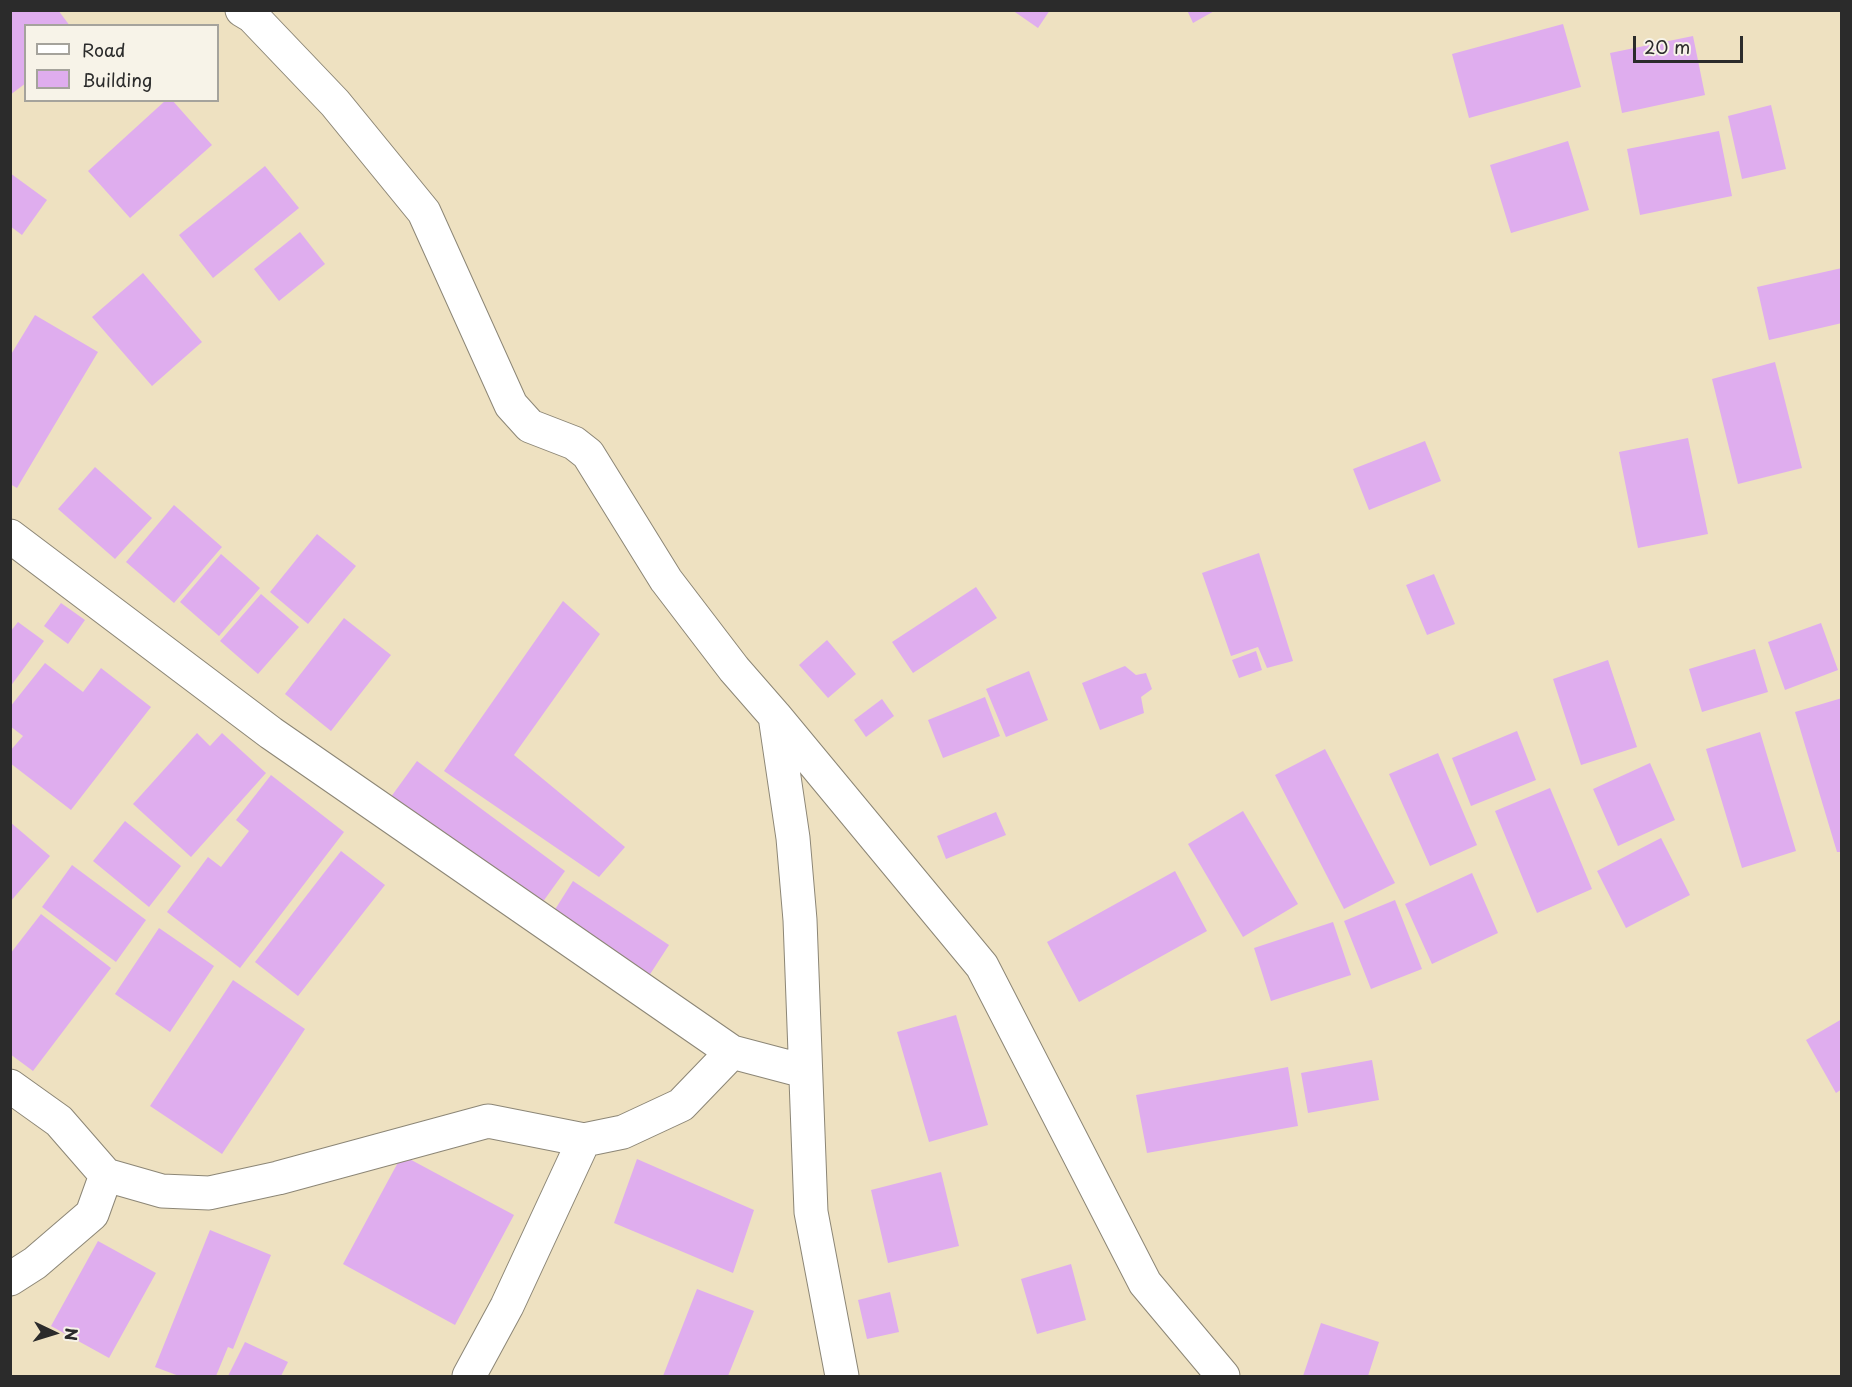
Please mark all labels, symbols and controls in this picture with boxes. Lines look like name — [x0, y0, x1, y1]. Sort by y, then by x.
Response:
legend — [24, 24, 219, 102]
scale bar — [1636, 24, 1746, 62]
text: 20 m — [1644, 33, 1690, 60]
text: Road — [82, 36, 126, 63]
text: Building — [82, 66, 152, 93]
north arrow — [24, 1303, 84, 1363]
text: N — [60, 1327, 84, 1341]

